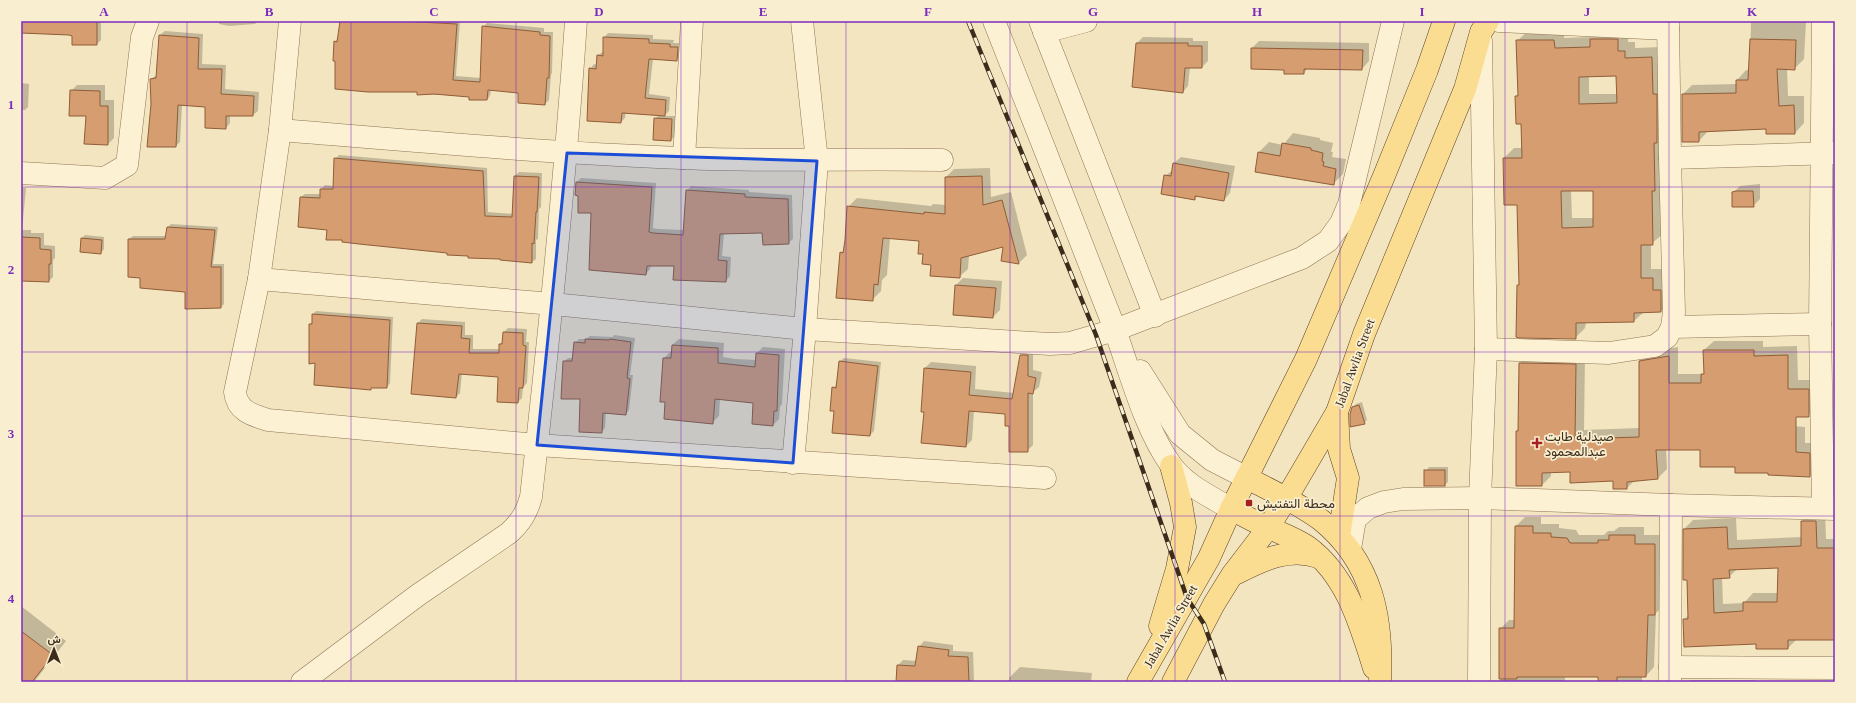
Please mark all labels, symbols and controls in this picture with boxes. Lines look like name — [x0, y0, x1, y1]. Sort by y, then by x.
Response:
text: A — [99, 4, 109, 19]
text: B — [265, 4, 274, 19]
text: C — [429, 4, 439, 19]
text: D — [594, 4, 604, 19]
text: E — [759, 4, 767, 19]
text: F — [924, 4, 932, 19]
text: G — [1088, 4, 1098, 19]
text: H — [1252, 4, 1262, 19]
text: I — [1419, 4, 1425, 19]
text: J — [1584, 4, 1591, 19]
text: K — [1747, 4, 1758, 19]
text: 1 — [8, 97, 14, 112]
text: 2 — [8, 262, 14, 277]
street label: Jabal Awlia Street — [1331, 316, 1378, 410]
text: 3 — [8, 426, 15, 441]
place label: صيدلية طابت عبدالمحمود — [1545, 429, 1614, 460]
marker: صيدلية طابت عبدالمحمود — [1532, 438, 1542, 448]
place label: محطة التفتيش — [1257, 496, 1335, 512]
marker: محطة التفتيش — [1244, 498, 1254, 508]
street label: Jabal Awlia Street — [1141, 582, 1200, 670]
text: 4 — [8, 591, 15, 606]
north arrow — [34, 629, 74, 669]
text: ش — [47, 633, 61, 646]

